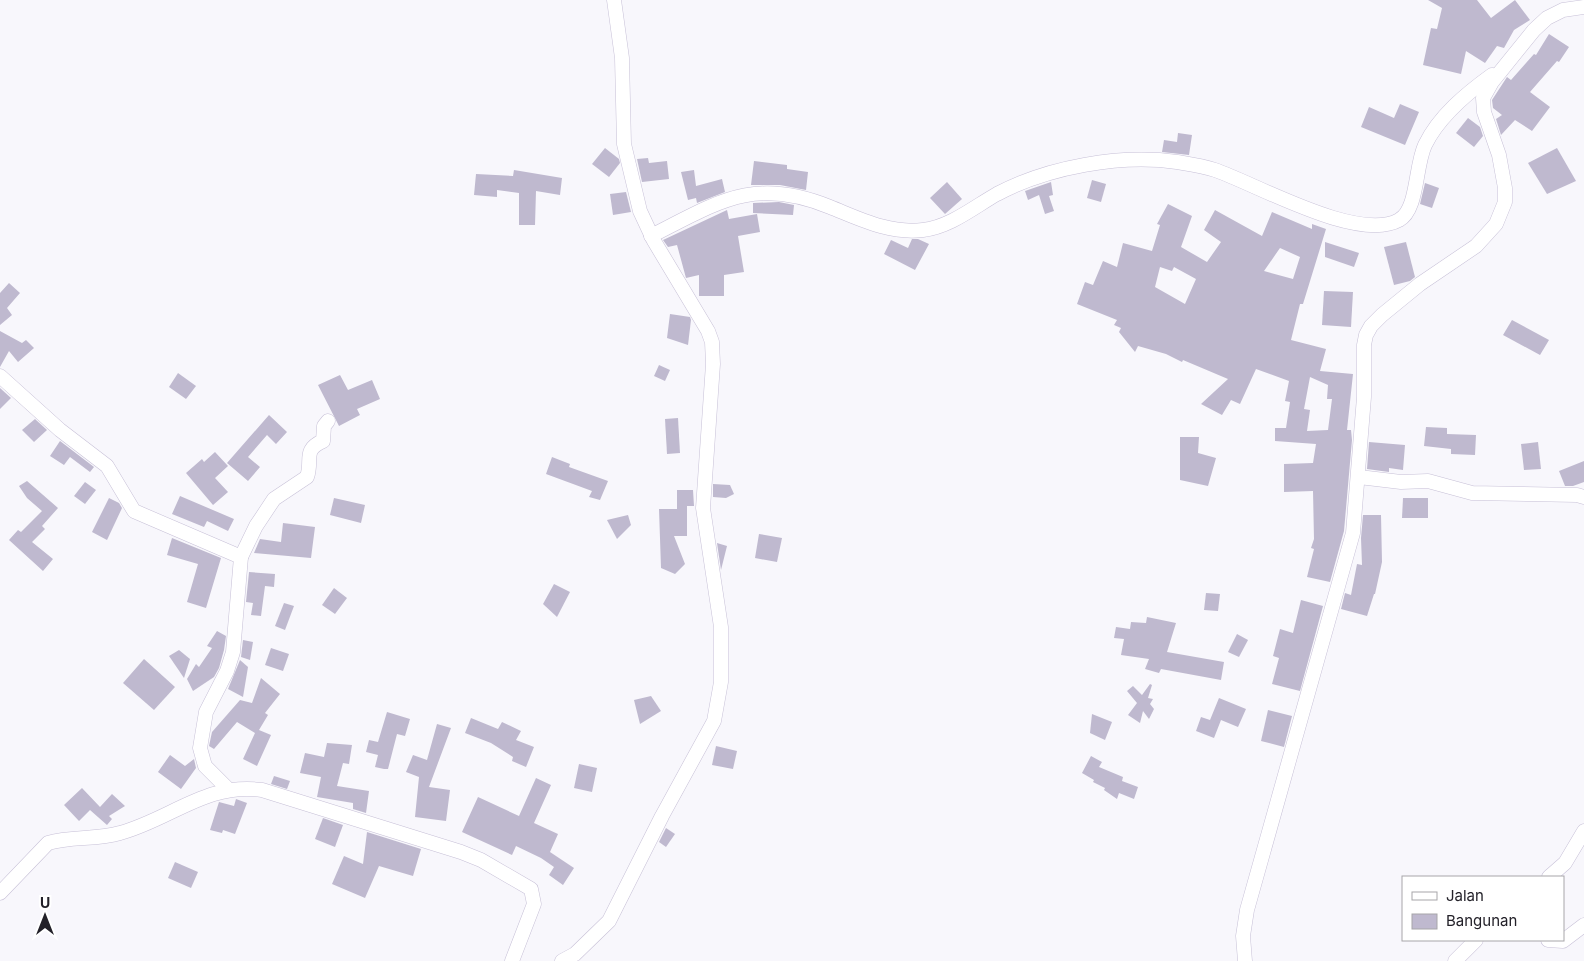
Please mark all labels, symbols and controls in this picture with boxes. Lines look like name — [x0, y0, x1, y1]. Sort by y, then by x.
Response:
legend — [1402, 876, 1564, 941]
text: Jalan — [1446, 886, 1484, 905]
north arrow — [20, 891, 70, 941]
text: U — [40, 894, 50, 911]
text: Bangunan — [1446, 911, 1517, 930]

